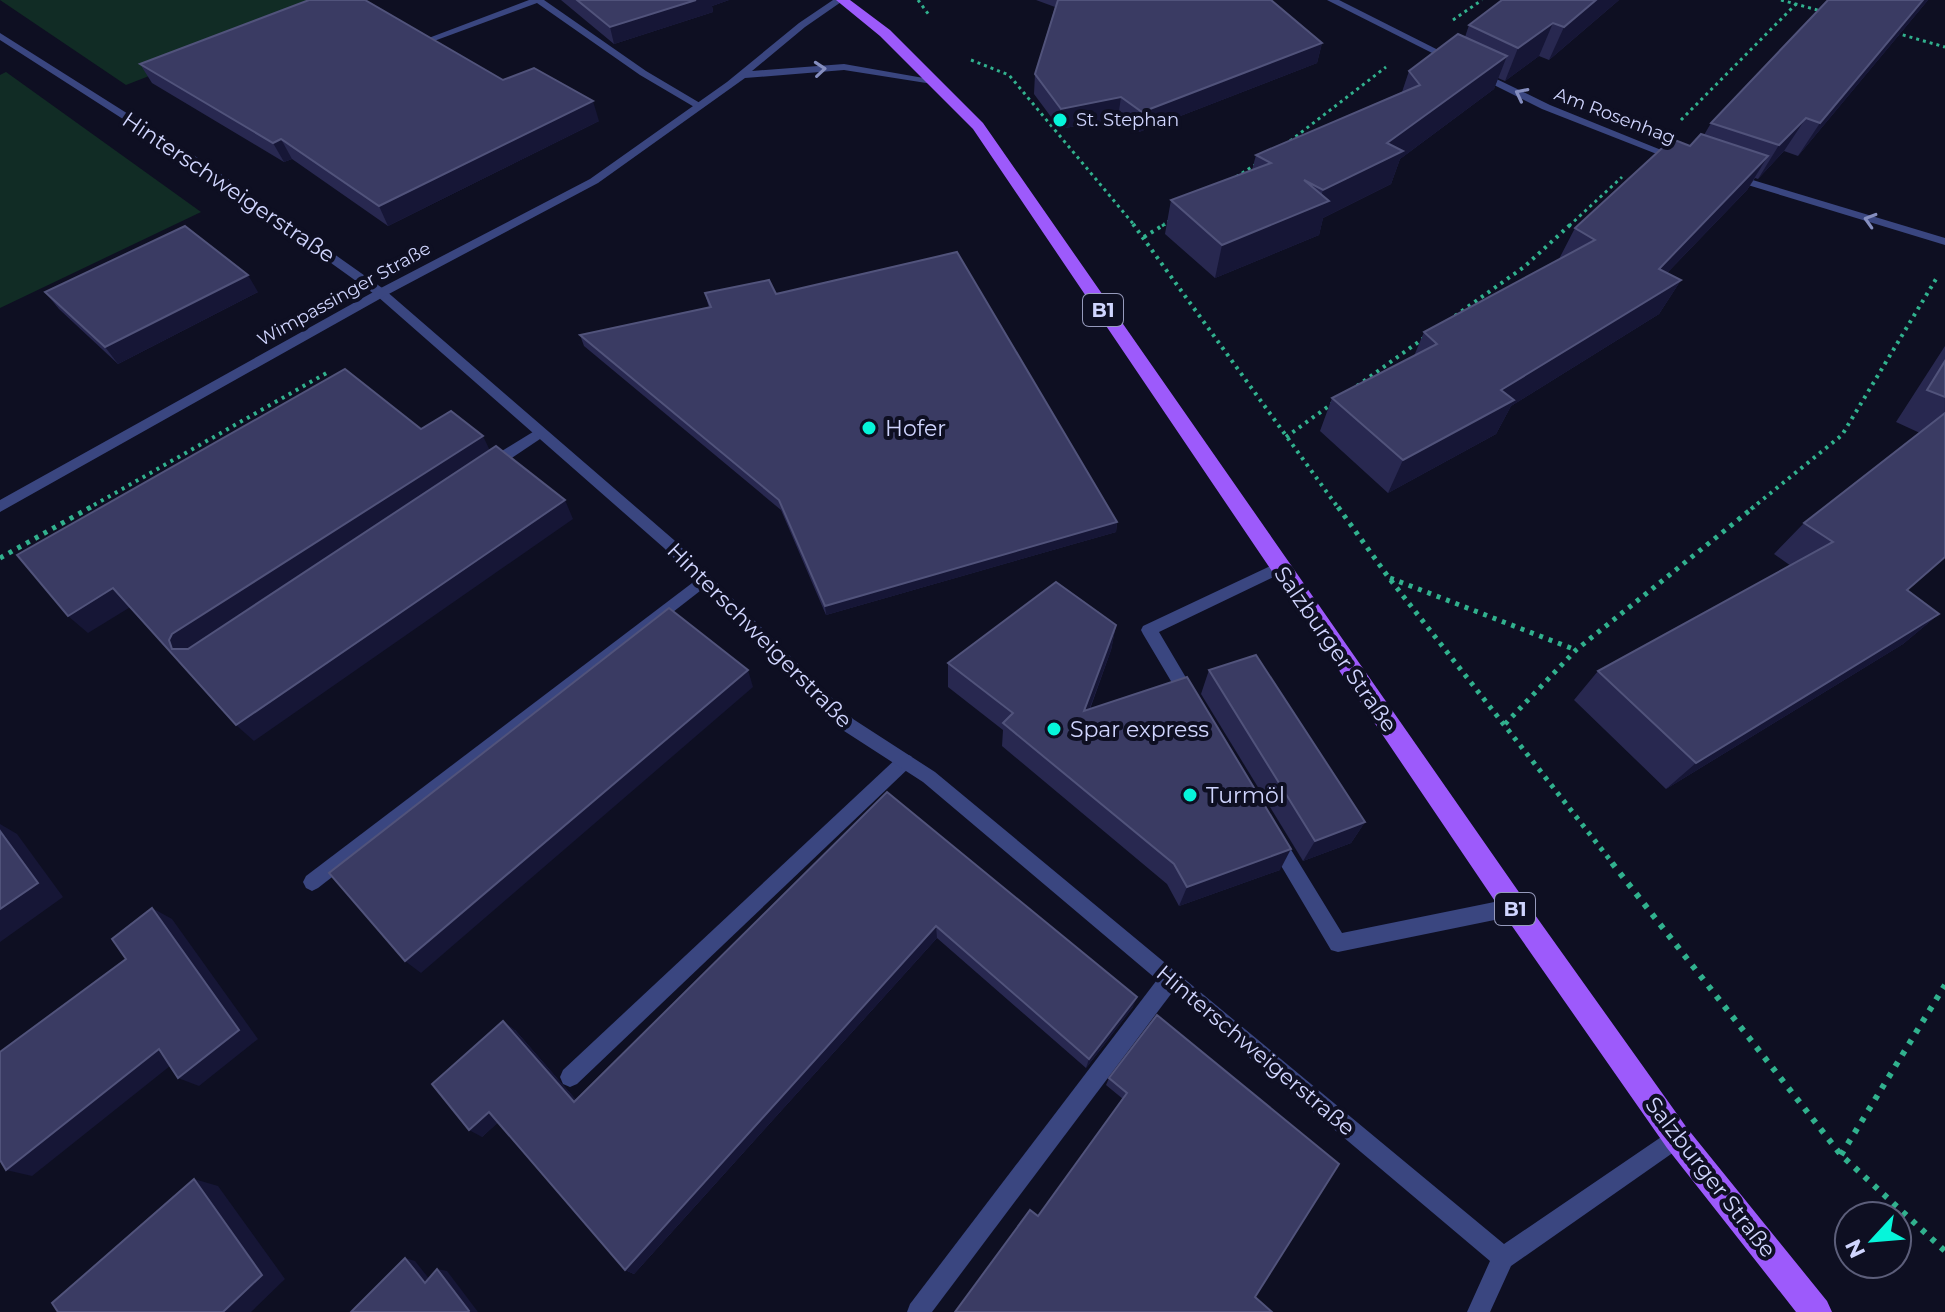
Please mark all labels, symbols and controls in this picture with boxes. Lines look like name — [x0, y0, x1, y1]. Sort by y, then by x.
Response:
one-way arrow — [814, 61, 827, 78]
street label: Am Rosenhag — [1551, 83, 1679, 149]
one-way arrow — [1514, 89, 1529, 104]
street label: Hinterschweigerstraße — [117, 106, 340, 269]
place label: St. Stephan — [1076, 109, 1179, 131]
marker: St. Stephan — [1051, 111, 1069, 129]
one-way arrow — [1864, 213, 1878, 229]
street label: Wimpassinger Straße — [254, 237, 434, 351]
road number: B1 — [1083, 294, 1123, 326]
place label: Hofer — [885, 415, 946, 442]
marker: Hofer — [860, 419, 878, 437]
street label: Hinterschweigerstraße — [661, 537, 858, 734]
street label: Salzburger Straße — [1268, 561, 1403, 737]
place label: Spar express — [1070, 716, 1209, 743]
marker: Spar express — [1045, 720, 1063, 738]
place label: Turmöl — [1206, 782, 1285, 809]
marker: Turmöl — [1181, 786, 1199, 804]
road number: B1 — [1495, 893, 1535, 925]
street label: Hinterschweigerstraße — [1151, 959, 1360, 1141]
street label: Salzburger Straße — [1640, 1092, 1782, 1263]
north arrow — [1833, 1200, 1913, 1280]
text: N — [1839, 1235, 1872, 1262]

